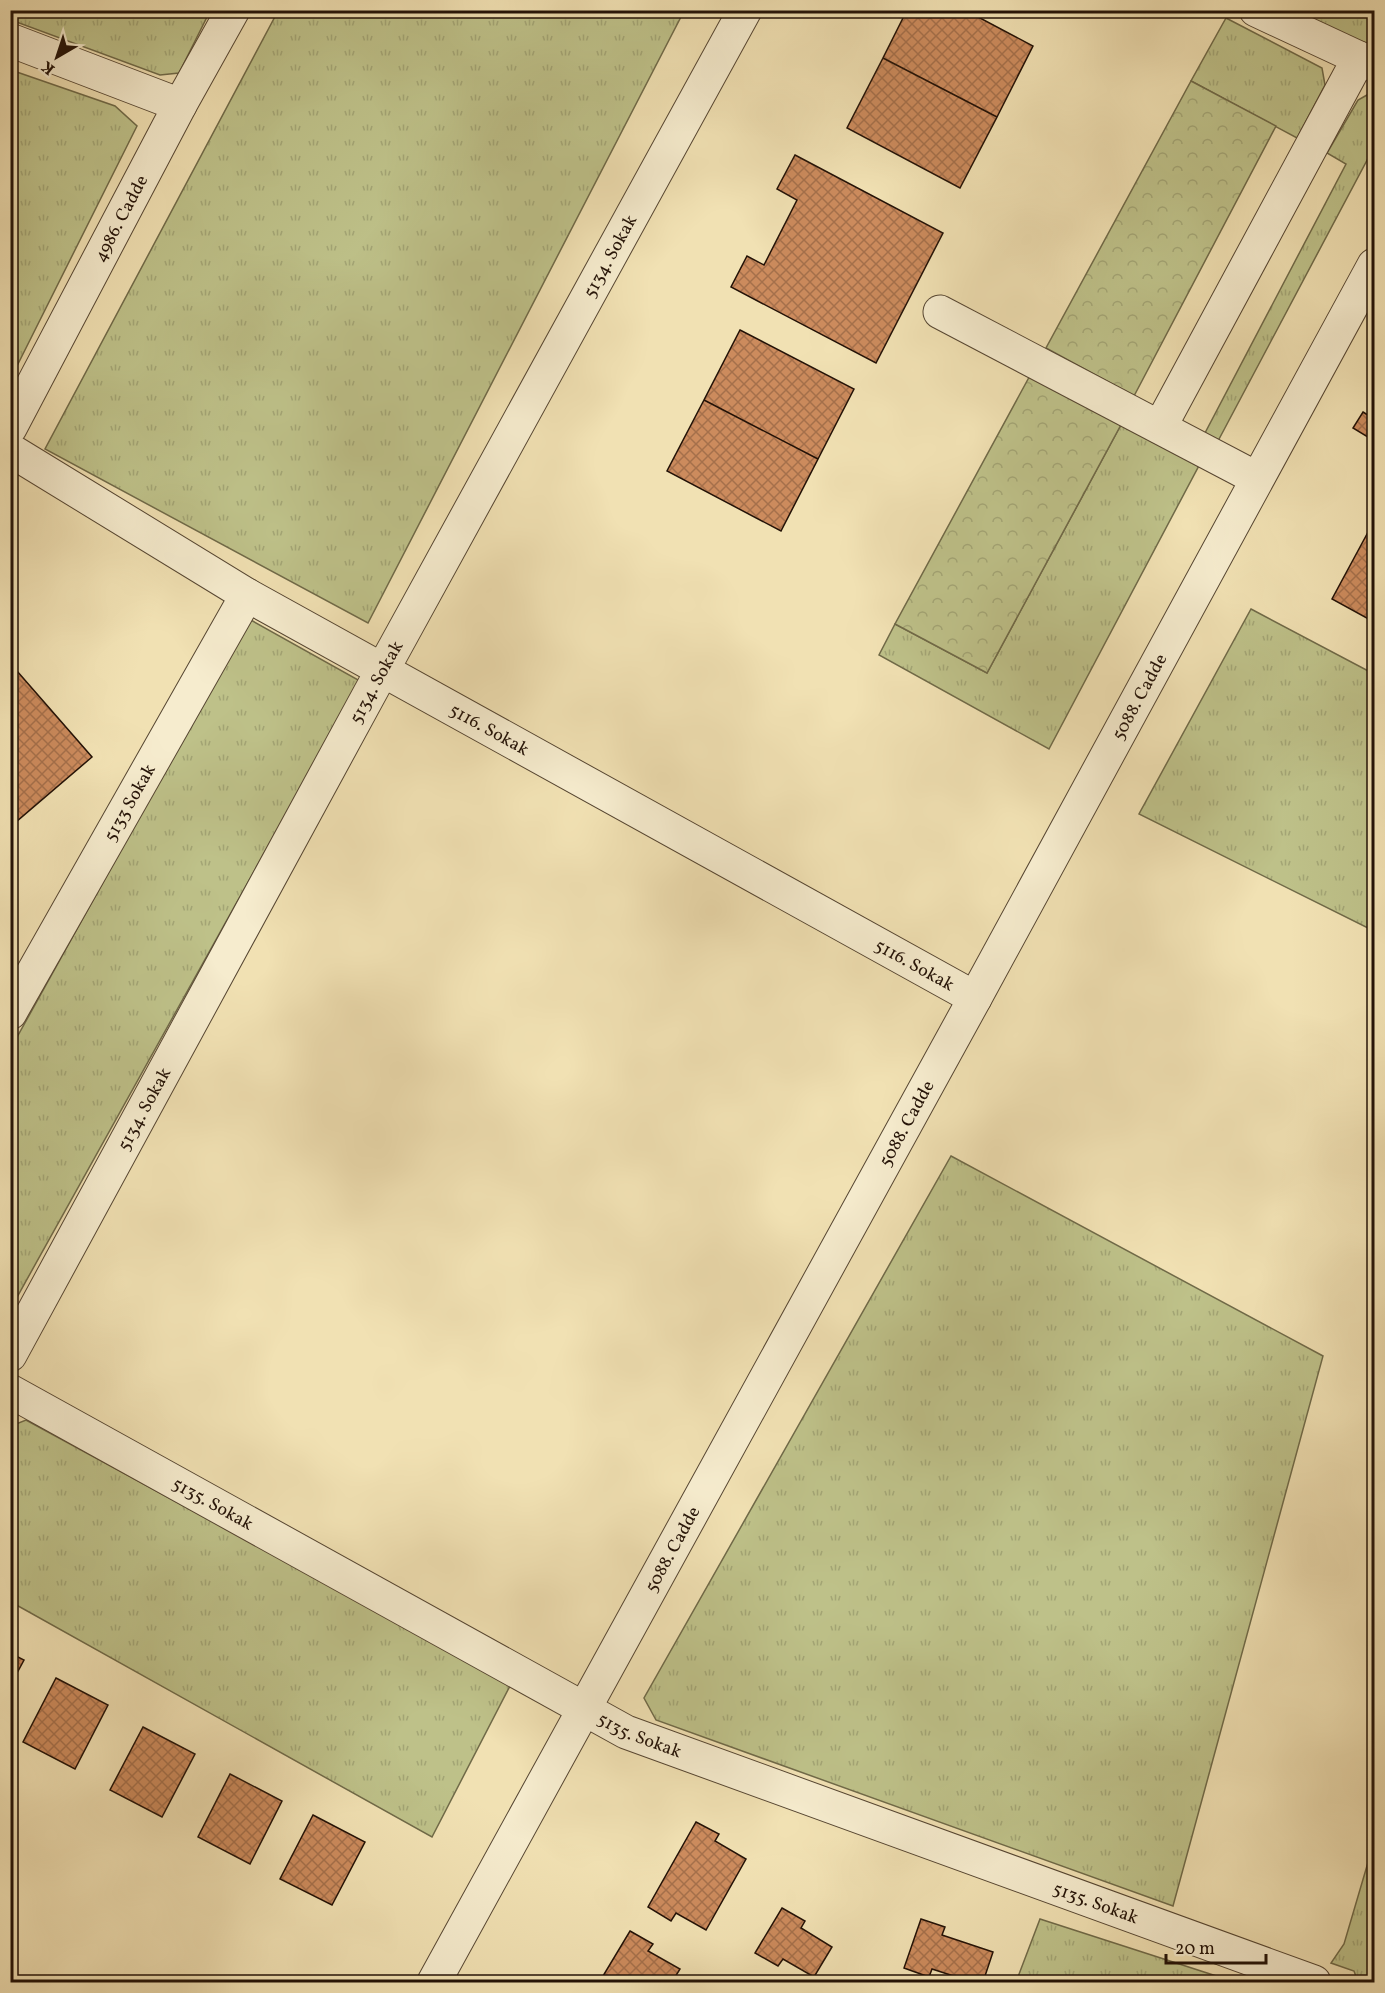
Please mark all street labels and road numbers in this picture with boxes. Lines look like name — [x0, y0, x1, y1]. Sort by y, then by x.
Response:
street label: 4986. Cadde — [88, 171, 155, 267]
street label: 5134. Sokak — [578, 211, 644, 303]
street label: 5134. Sokak — [344, 636, 410, 729]
street label: 5088. Cadde — [1107, 650, 1174, 745]
street label: 5116. Sokak — [444, 698, 533, 763]
street label: 5133 Sokak — [99, 760, 163, 847]
street label: 5116. Sokak — [870, 934, 958, 998]
street label: 5134. Sokak — [112, 1063, 178, 1156]
street label: 5088. Cadde — [874, 1076, 941, 1172]
street label: 5135. Sokak — [167, 1472, 258, 1537]
street label: 5088. Cadde — [639, 1502, 707, 1597]
street label: 5135. Sokak — [592, 1707, 685, 1765]
street label: 5135. Sokak — [1049, 1877, 1142, 1931]

